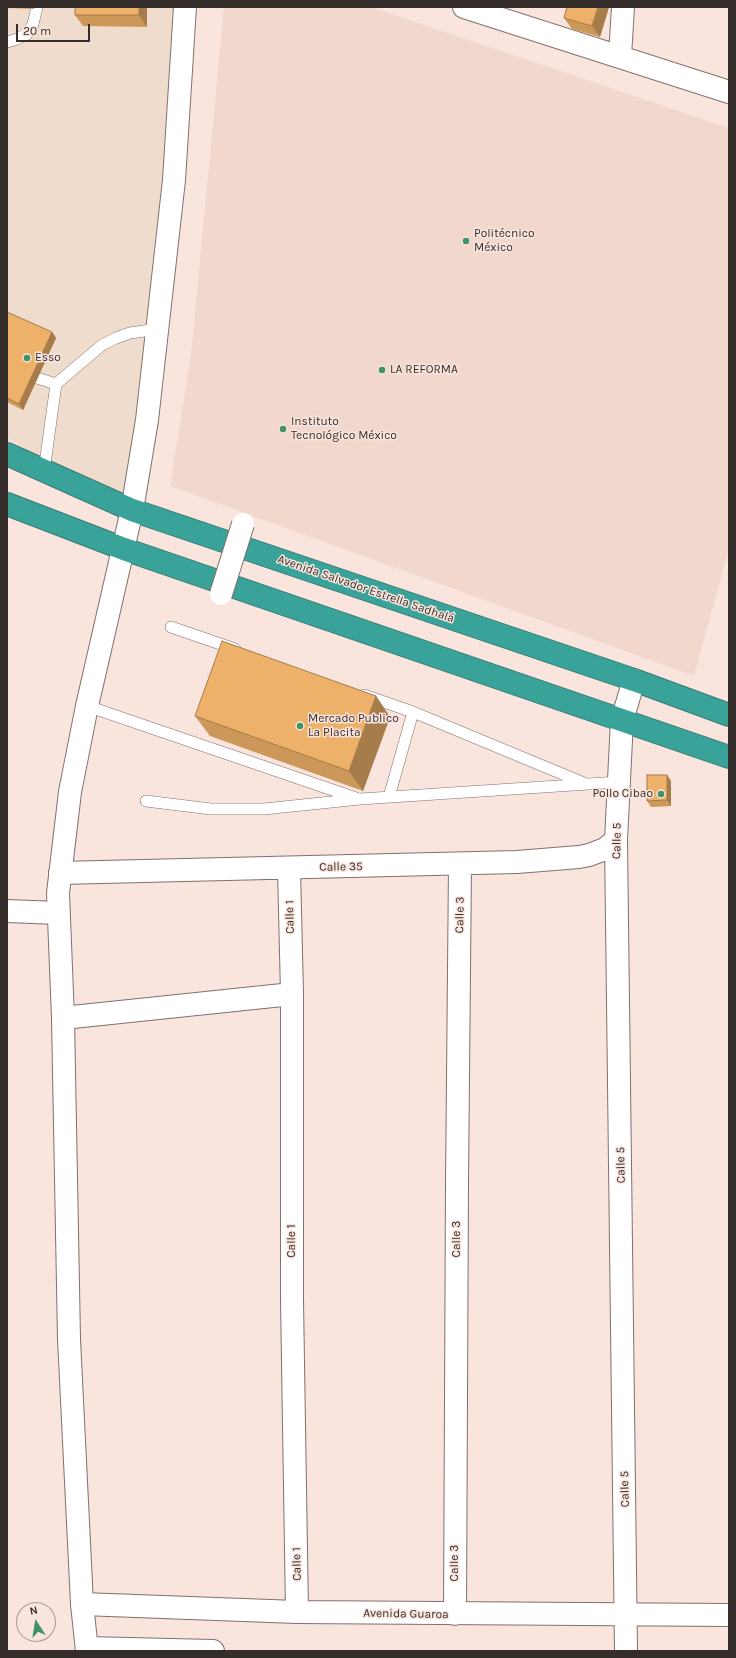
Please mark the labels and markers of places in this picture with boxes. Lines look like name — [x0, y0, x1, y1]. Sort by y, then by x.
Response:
place label: Politécnico México — [474, 227, 535, 255]
marker: Politécnico México — [461, 236, 471, 246]
place label: Esso — [35, 351, 61, 365]
marker: Esso — [22, 353, 32, 363]
place label: LA REFORMA — [390, 363, 458, 377]
marker: LA REFORMA — [377, 365, 387, 375]
place label: Instituto Tecnológico México — [291, 415, 397, 443]
marker: Instituto Tecnológico México — [278, 424, 288, 434]
place label: Mercado Publico La Placita — [308, 712, 399, 740]
marker: Mercado Publico La Placita — [295, 721, 305, 731]
place label: Pollo Cibao — [592, 787, 653, 801]
marker: Pollo Cibao — [656, 789, 666, 799]

